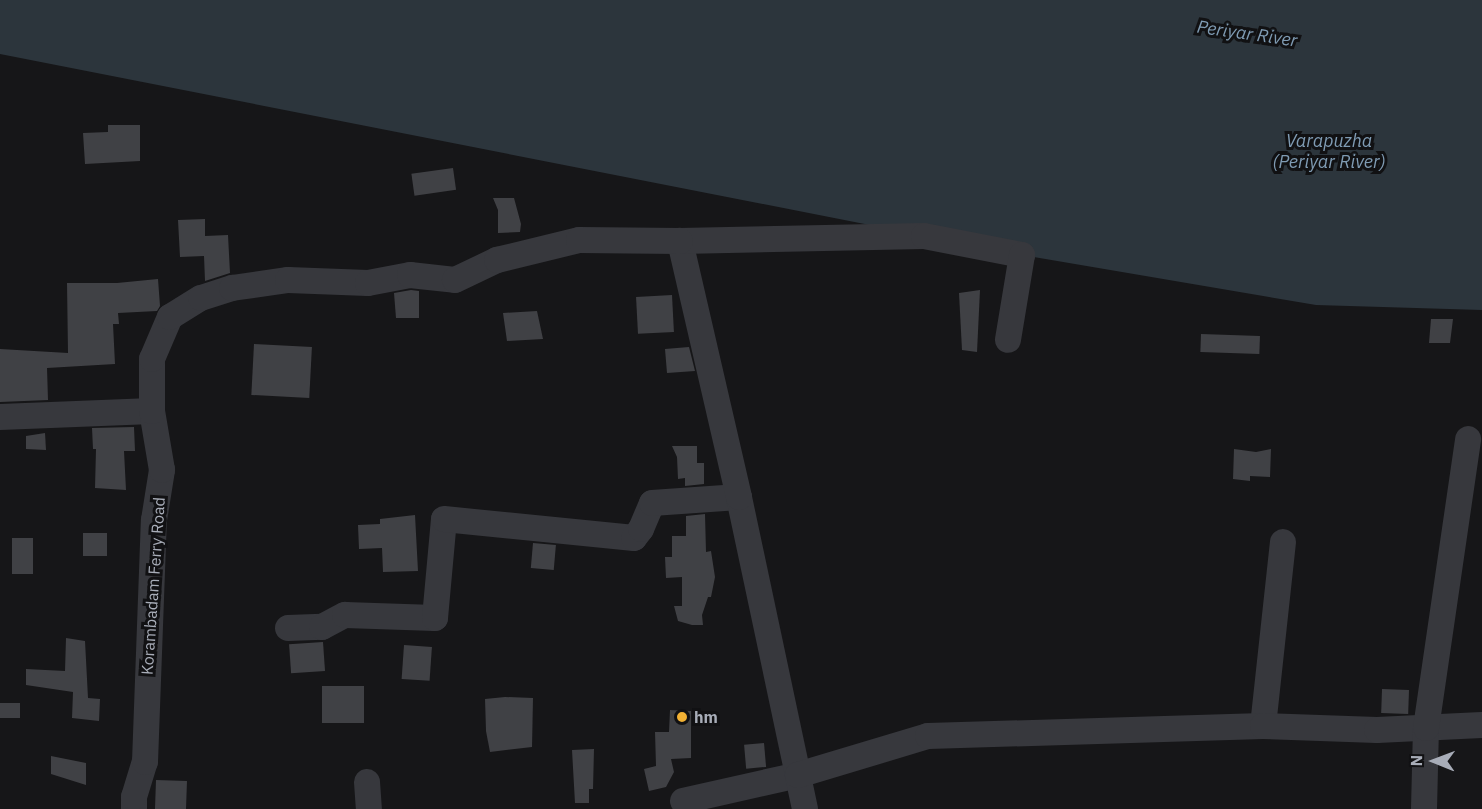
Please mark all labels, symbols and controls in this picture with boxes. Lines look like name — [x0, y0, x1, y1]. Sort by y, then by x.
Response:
water label: Periyar River — [1195, 16, 1299, 52]
water label: Varapuzha (Periyar River) — [1273, 131, 1385, 174]
street label: Korambadam Ferry Road — [137, 496, 169, 676]
place label: hm — [694, 707, 718, 727]
marker: hm — [675, 710, 689, 724]
north arrow — [1404, 731, 1464, 791]
text: N — [1406, 755, 1426, 767]

